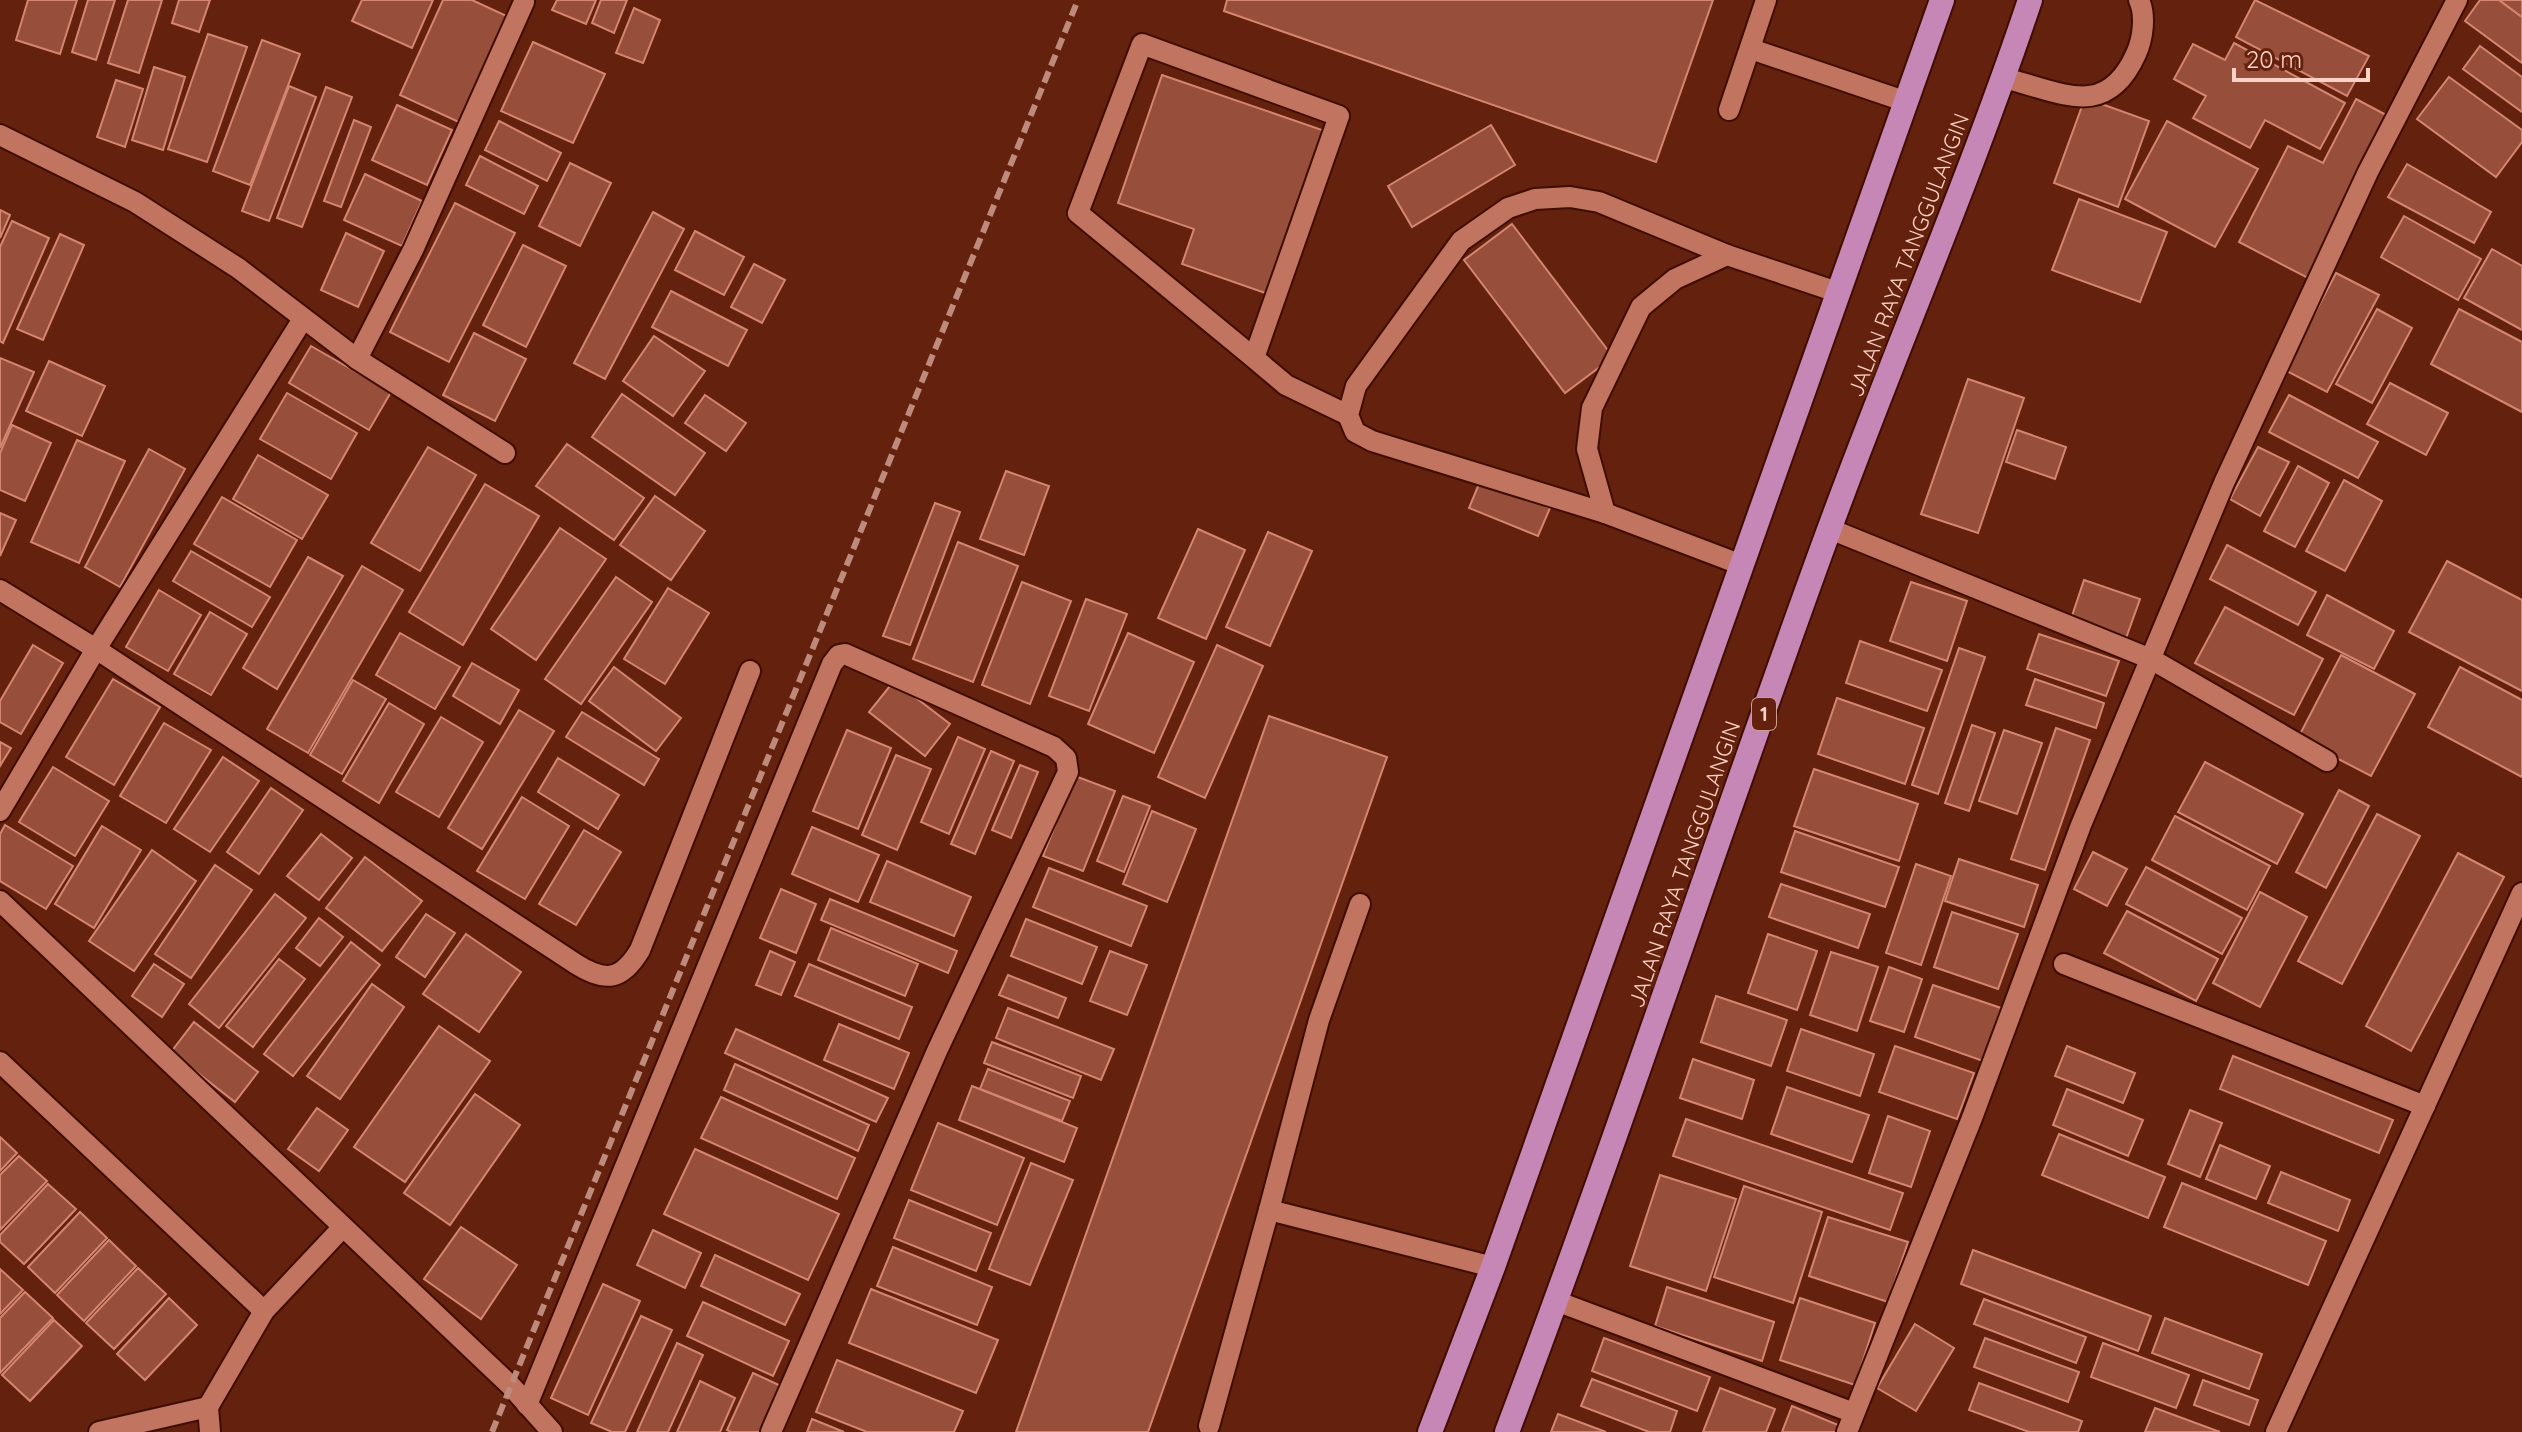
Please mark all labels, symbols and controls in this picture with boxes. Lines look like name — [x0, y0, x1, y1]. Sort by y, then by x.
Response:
scale bar — [2234, 32, 2368, 82]
text: 20 m — [2246, 44, 2302, 74]
street label: JALAN RAYA TANGGULANGIN — [1841, 109, 1975, 401]
road number: 1 — [1752, 698, 1776, 730]
street label: JALAN RAYA TANGGULANGIN — [1622, 717, 1746, 1011]

